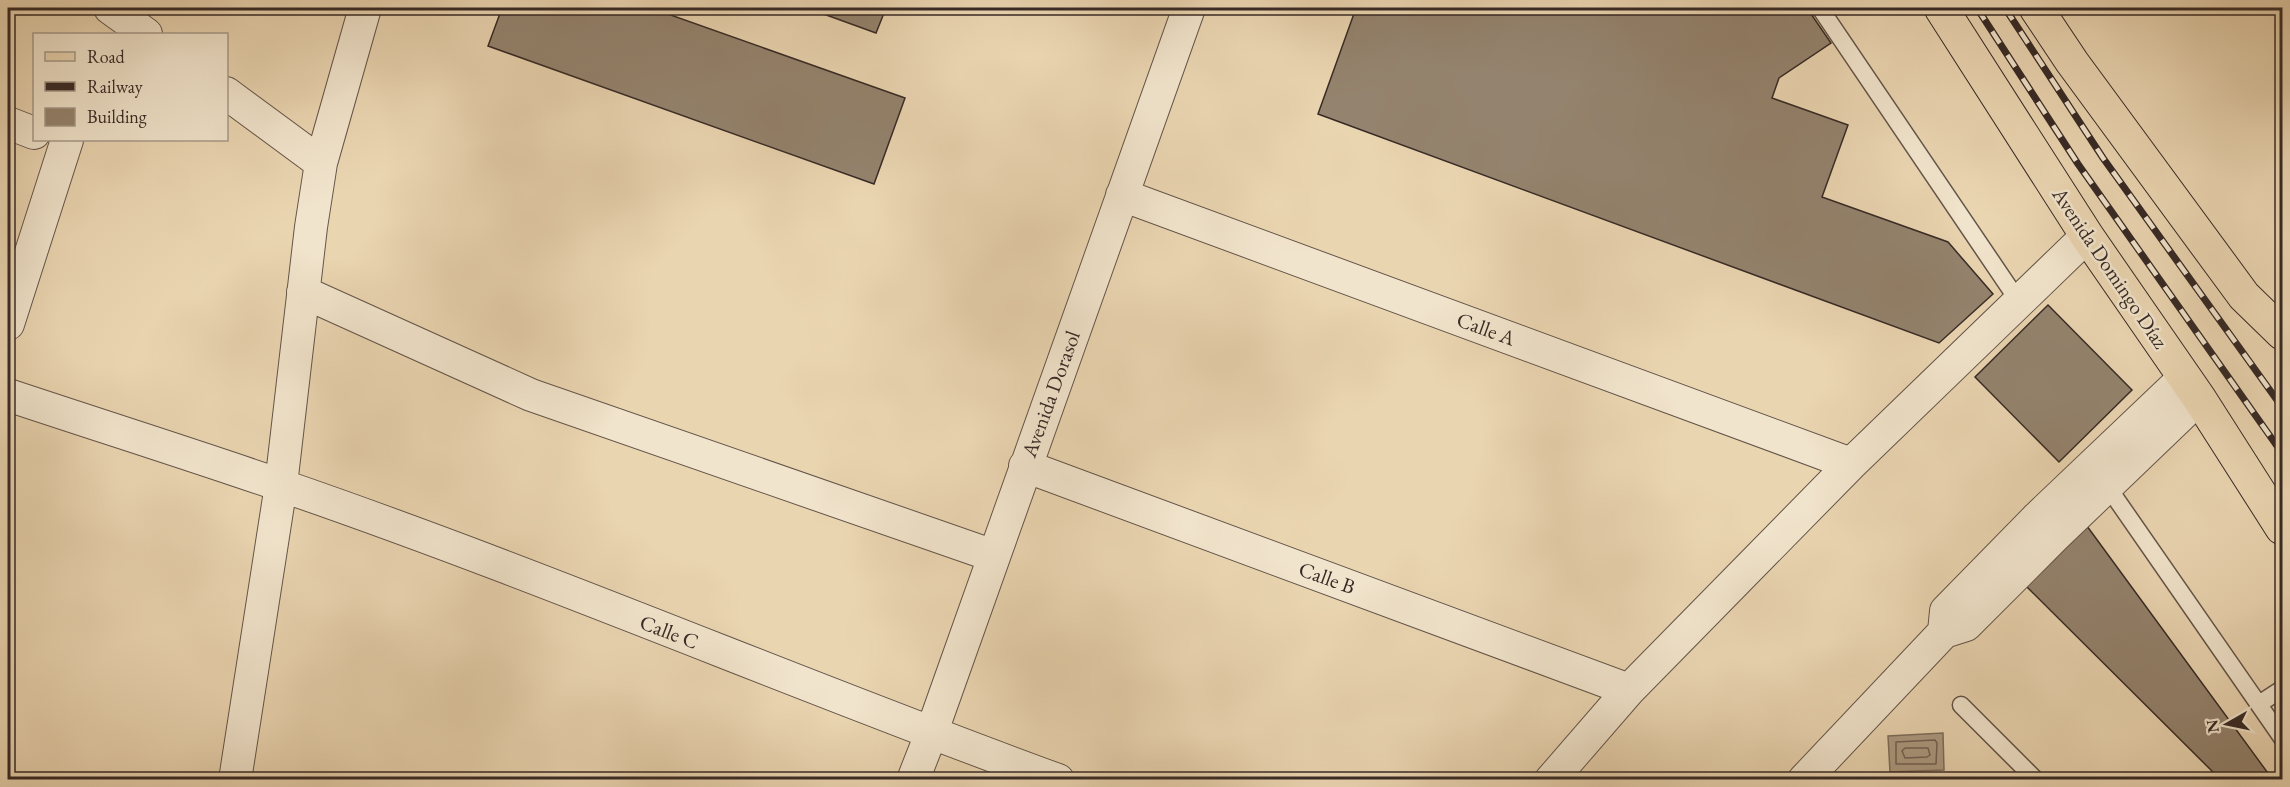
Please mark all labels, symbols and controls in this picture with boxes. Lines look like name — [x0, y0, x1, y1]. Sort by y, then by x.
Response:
legend — [33, 33, 228, 141]
text: Road — [87, 45, 126, 68]
text: Railway — [87, 75, 143, 98]
text: Building — [87, 105, 147, 128]
street label: Avenida Domingo Díaz — [2046, 181, 2174, 354]
street label: Calle A — [1453, 306, 1520, 352]
street label: Avenida Dorasol — [1015, 327, 1086, 462]
street label: Calle B — [1295, 555, 1359, 600]
street label: Calle C — [636, 608, 702, 655]
north arrow — [2197, 694, 2257, 754]
text: N — [2201, 718, 2224, 734]

